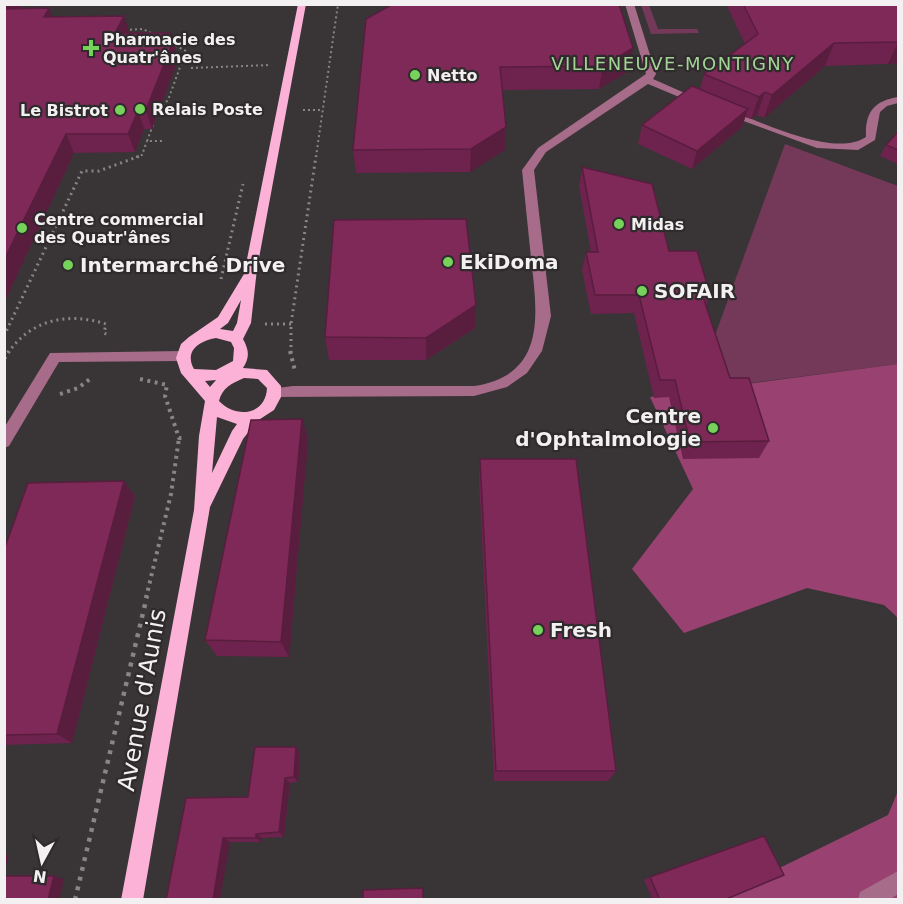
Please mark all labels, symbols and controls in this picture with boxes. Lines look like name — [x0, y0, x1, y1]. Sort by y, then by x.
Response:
place label: Pharmacie des Quatr'ânes — [103, 30, 236, 67]
marker: Pharmacie des Quatr'ânes — [84, 41, 98, 55]
district label: VILLENEUVE-MONTIGNY — [551, 53, 795, 74]
place label: Netto — [427, 66, 478, 85]
marker: Netto — [408, 68, 422, 82]
place label: Relais Poste — [152, 100, 263, 119]
place label: Le Bistrot — [20, 101, 108, 120]
marker: Relais Poste — [133, 102, 147, 116]
marker: Le Bistrot — [113, 103, 127, 117]
place label: Centre commercial des Quatr'ânes — [34, 210, 204, 247]
place label: Midas — [631, 215, 684, 234]
marker: Midas — [612, 217, 626, 231]
marker: Centre commercial des Quatr'ânes — [15, 221, 29, 235]
place label: EkiDoma — [460, 250, 559, 274]
place label: Intermarché Drive — [80, 253, 285, 277]
marker: EkiDoma — [441, 255, 455, 269]
marker: Intermarché Drive — [61, 258, 75, 272]
place label: SOFAIR — [654, 279, 735, 303]
marker: SOFAIR — [635, 284, 649, 298]
place label: Centre d'Ophtalmologie — [515, 404, 701, 451]
marker: Centre d'Ophtalmologie — [706, 421, 720, 435]
street label: Avenue d'Aunis — [112, 607, 172, 793]
place label: Fresh — [550, 618, 612, 642]
marker: Fresh — [531, 623, 545, 637]
north arrow — [12, 832, 72, 892]
text: N — [32, 866, 48, 887]

